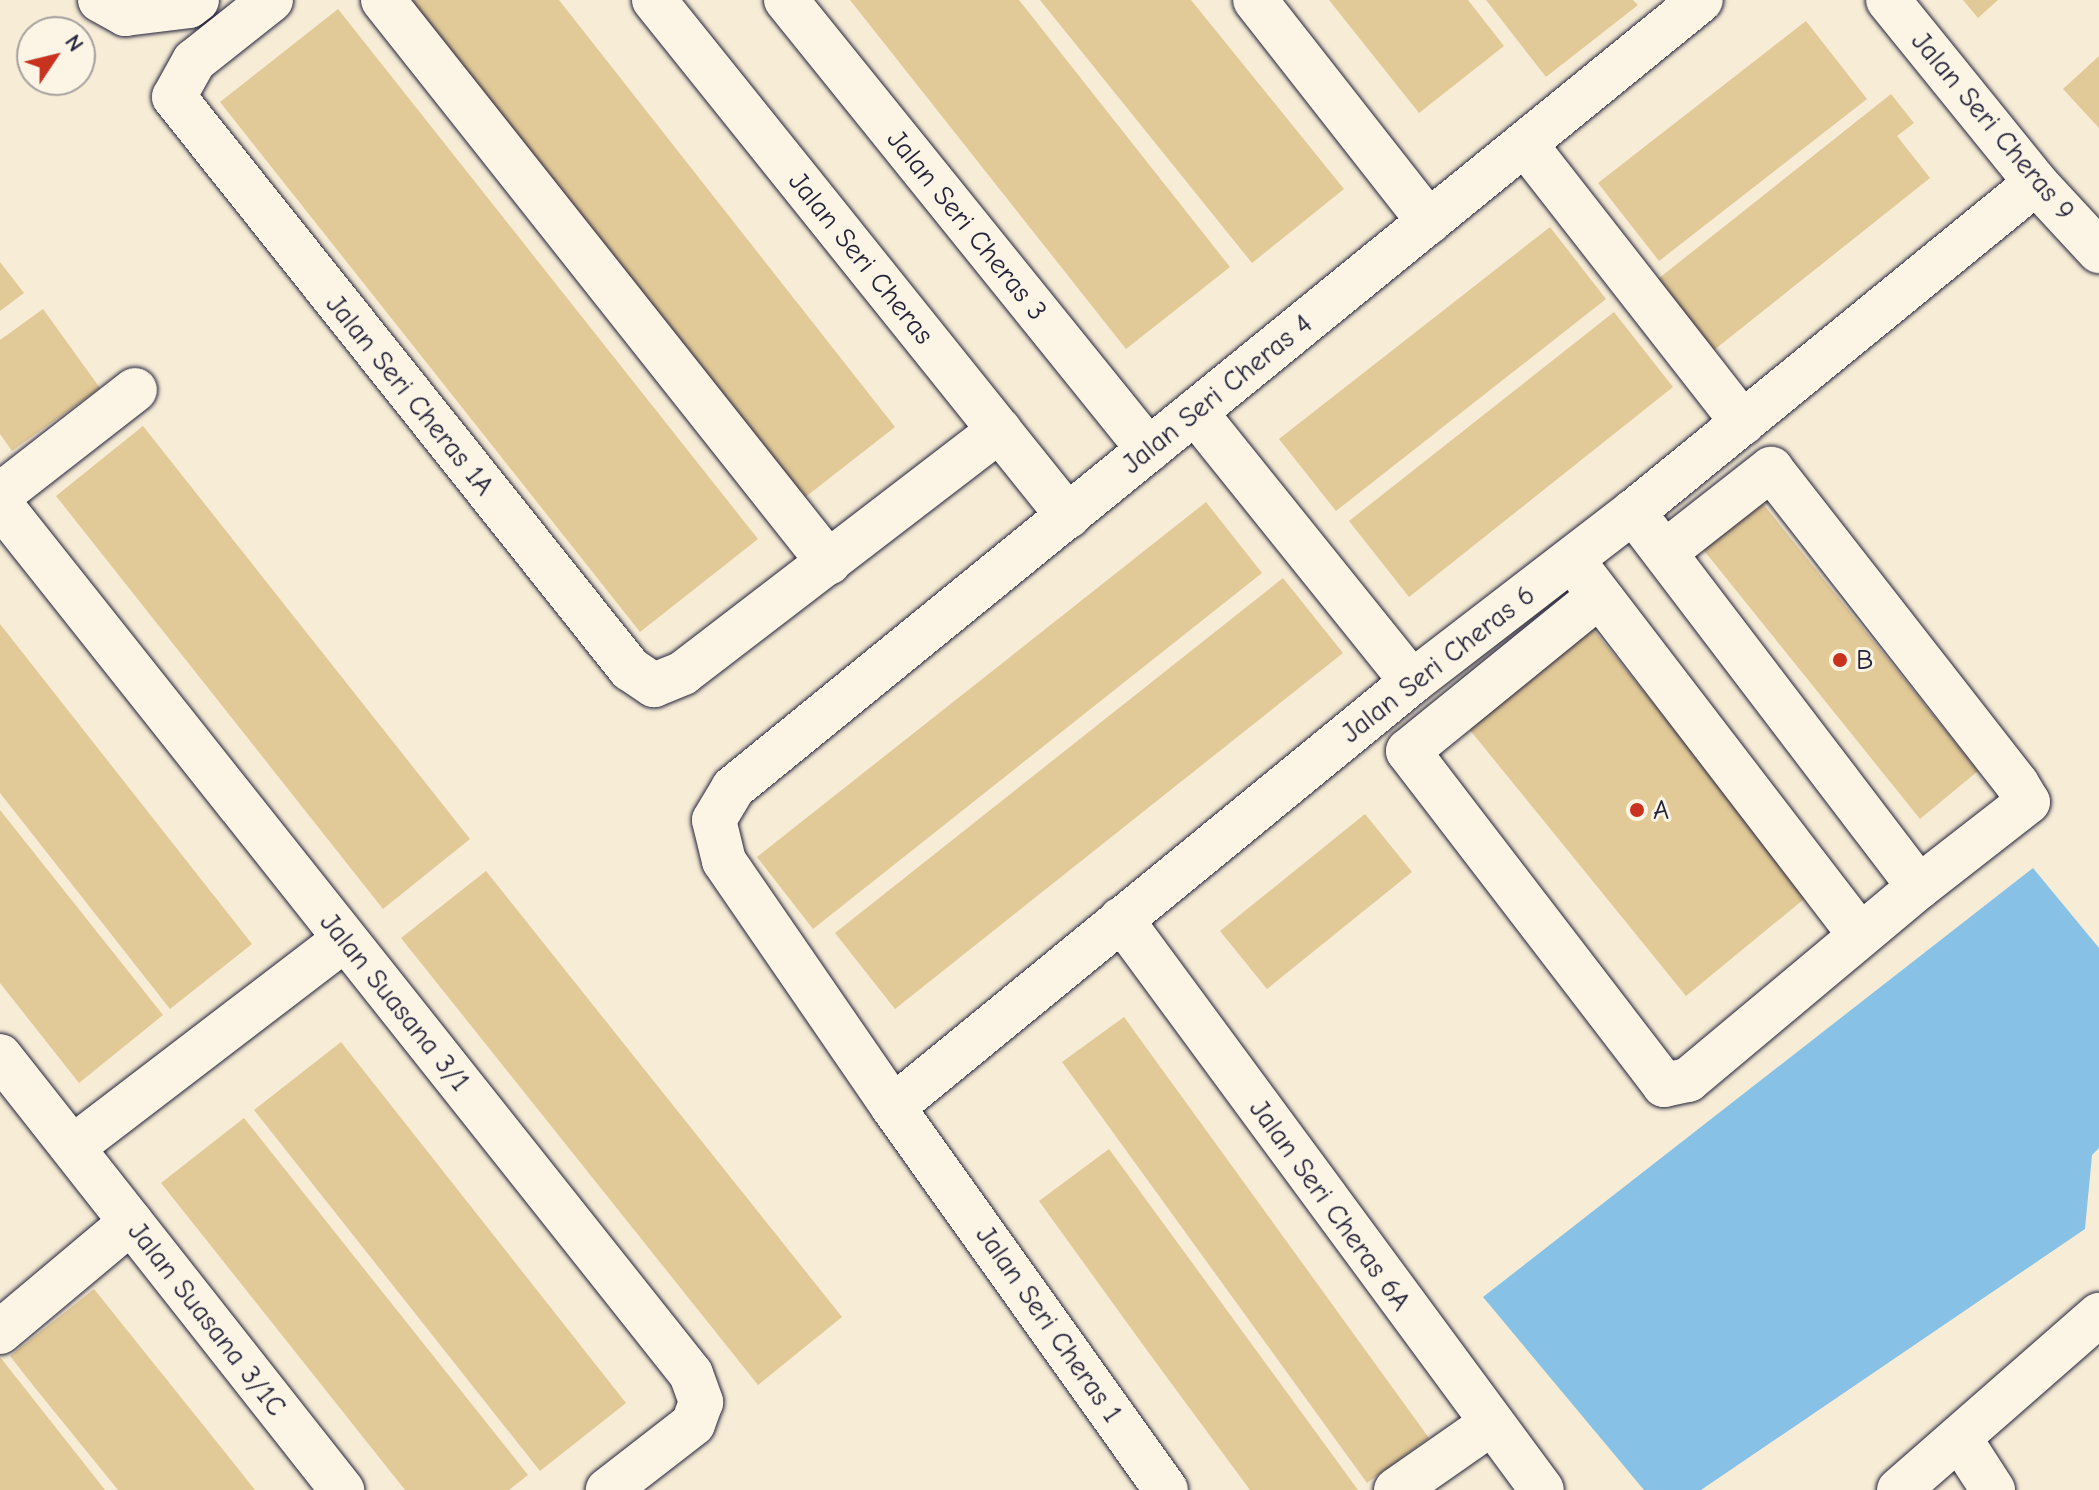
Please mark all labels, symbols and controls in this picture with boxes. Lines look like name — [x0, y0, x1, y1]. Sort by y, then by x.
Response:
north arrow — [16, 16, 96, 96]
street label: Jalan Seri Cheras 9 — [1904, 25, 2082, 227]
text: N — [59, 30, 89, 57]
street label: Jalan Seri Cheras 3 — [880, 123, 1054, 327]
street label: Jalan Seri Cheras — [781, 165, 941, 351]
street label: Jalan Seri Cheras 1A — [319, 288, 501, 502]
street label: Jalan Seri Cheras 4 — [1115, 307, 1319, 481]
street label: Jalan Seri Cheras 6 — [1335, 578, 1541, 750]
place label: B — [1856, 643, 1873, 677]
marker: B — [1831, 651, 1849, 669]
place label: A — [1653, 793, 1669, 827]
marker: A — [1628, 801, 1646, 819]
street label: Jalan Suasana 3/1 — [313, 906, 477, 1098]
street label: Jalan Seri Cheras 6A — [1242, 1093, 1418, 1317]
street label: Jalan Suasana 3/1C — [121, 1215, 293, 1423]
street label: Jalan Seri Cheras 1 — [969, 1219, 1129, 1429]

